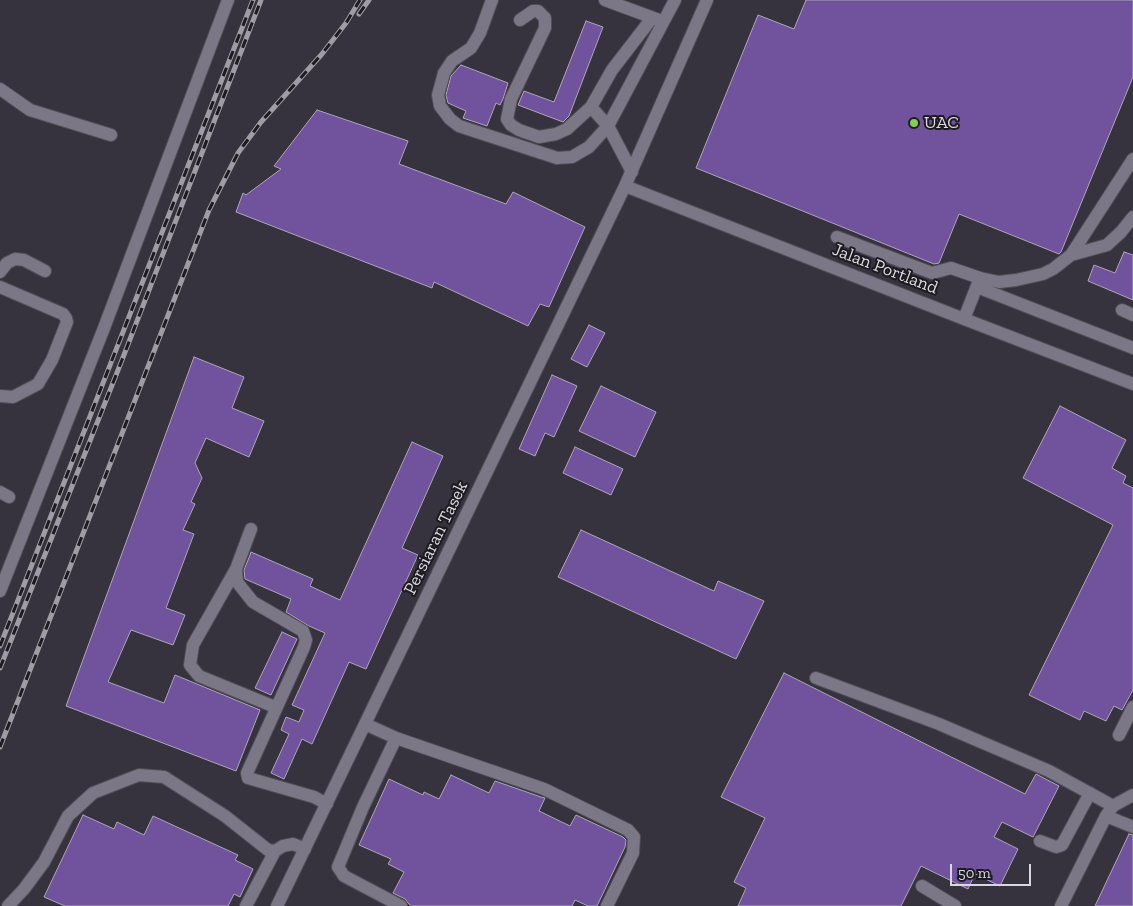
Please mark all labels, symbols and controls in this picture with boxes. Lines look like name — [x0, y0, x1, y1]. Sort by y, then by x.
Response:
place label: UAC — [924, 112, 959, 134]
marker: UAC — [908, 117, 920, 129]
street label: Jalan Portland — [829, 239, 941, 299]
street label: Persiaran Tasek — [399, 478, 473, 598]
scale bar — [953, 854, 1034, 886]
text: 50 m — [958, 864, 991, 882]

